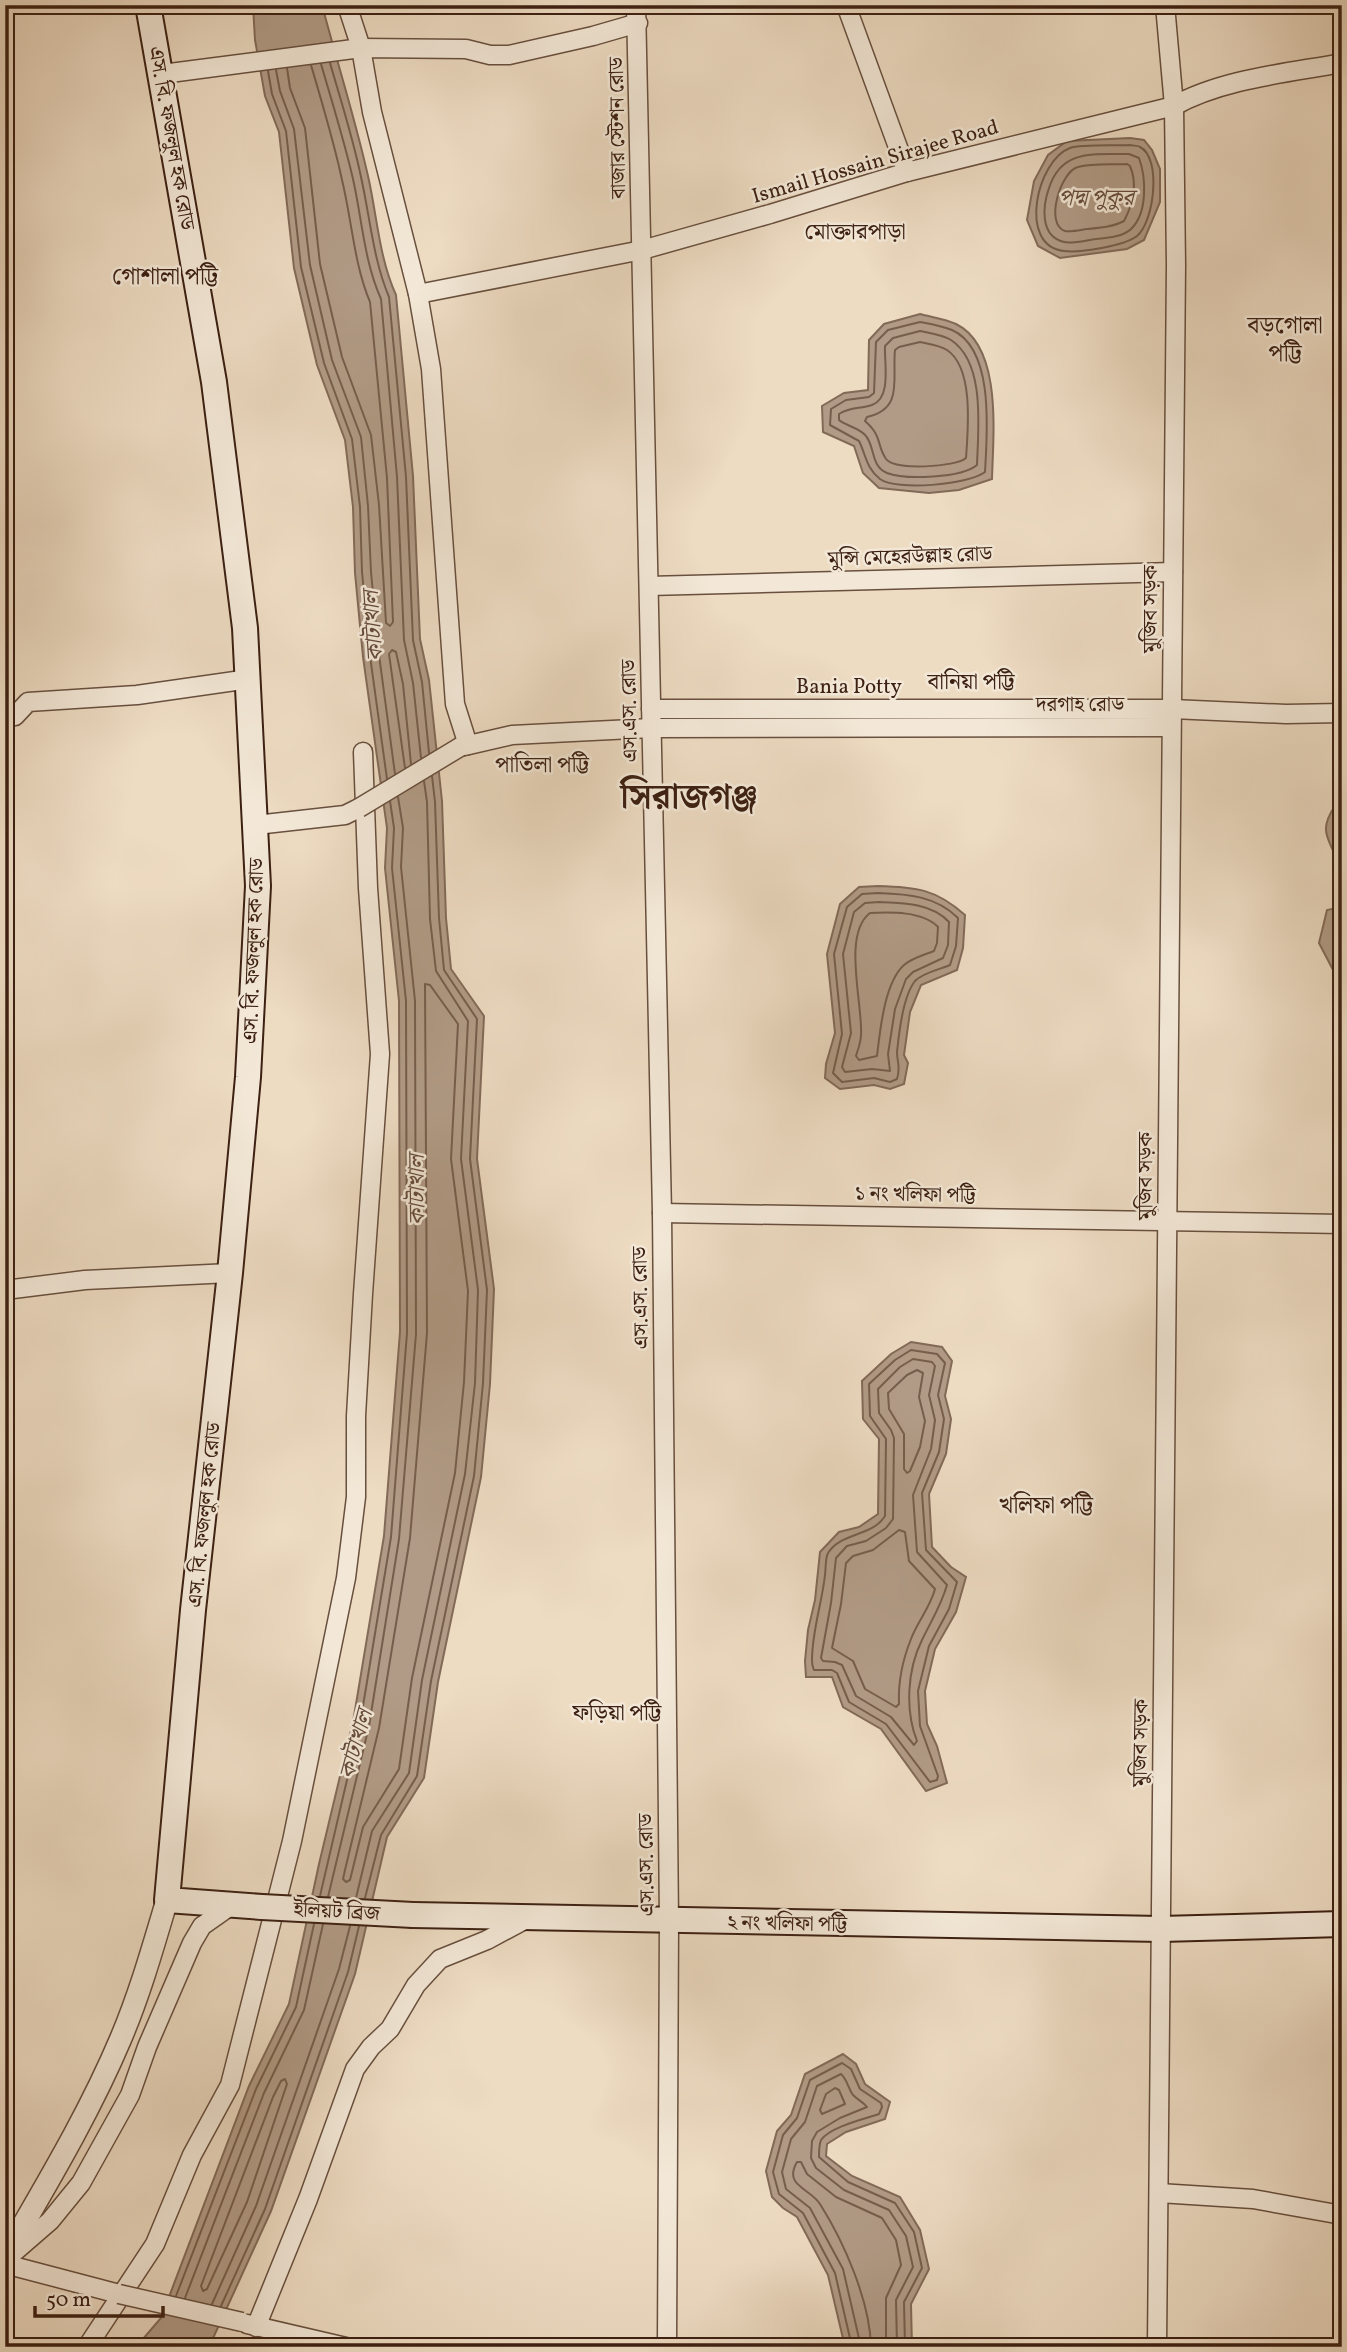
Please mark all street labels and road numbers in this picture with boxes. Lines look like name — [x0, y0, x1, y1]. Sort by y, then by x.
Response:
street label: এস. বি. ফজলুল হক রোড — [140, 44, 201, 233]
street label: বাজার স্টেশন রোড — [603, 56, 634, 200]
street label: Ismail Hossain Sirajee Road — [749, 113, 1002, 212]
street label: মুন্সি মেহেরউল্লাহ রোড — [826, 540, 994, 575]
street label: মুজিব সড়ক — [1137, 564, 1166, 654]
street label: এস.এস. রোড — [615, 658, 646, 763]
street label: Bania Potty — [796, 673, 903, 702]
street label: দরগাহ রোড — [1035, 691, 1125, 720]
street label: এস. বি. ফজলুল হক রোড — [237, 857, 272, 1045]
street label: মুজিব সড়ক — [1132, 1131, 1161, 1221]
street label: ১ নং খলিফা পট্টি — [854, 1180, 977, 1211]
street label: এস.এস. রোড — [626, 1245, 657, 1350]
street label: এস. বি. ফজলুল হক রোড — [181, 1420, 230, 1609]
street label: মুজিব সড়ক — [1126, 1698, 1157, 1788]
street label: এস.এস. রোড — [632, 1812, 663, 1917]
street label: ইলিয়ট ব্রিজ — [292, 1896, 382, 1929]
street label: ২ নং খলিফা পট্টি — [726, 1909, 848, 1940]

